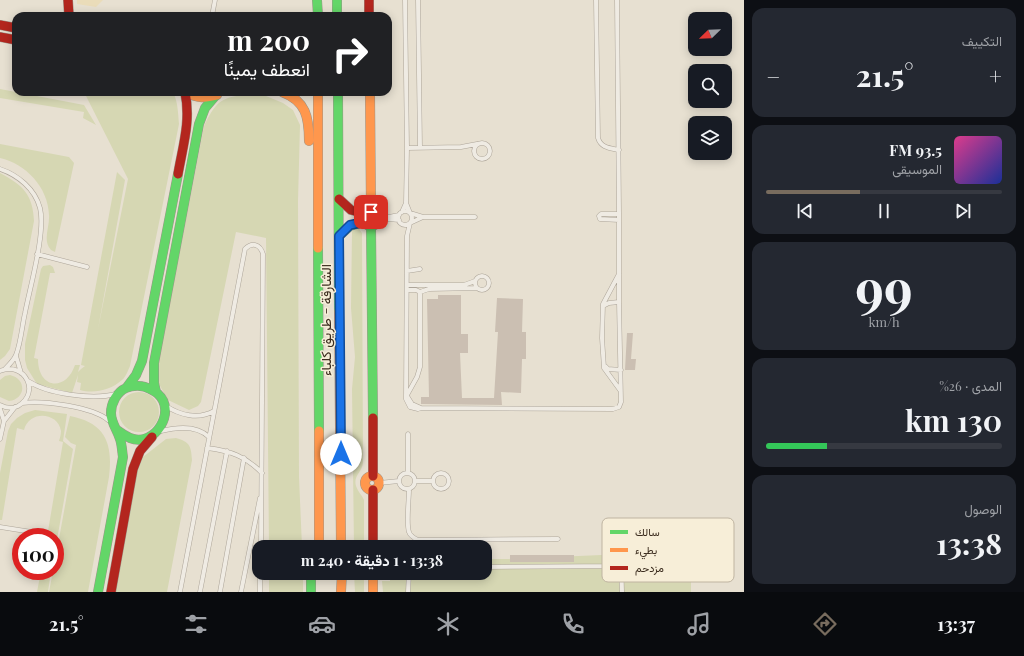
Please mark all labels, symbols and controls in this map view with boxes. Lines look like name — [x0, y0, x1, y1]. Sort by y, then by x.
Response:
north arrow — [688, 12, 732, 56]
map controls — [688, 12, 732, 160]
text: 200 m — [227, 21, 310, 58]
icon: right — [324, 28, 376, 80]
text: التكييف — [962, 32, 1002, 49]
text: 21.5° — [856, 55, 914, 95]
text: انعطف يمينًا — [224, 57, 310, 81]
text: − — [766, 61, 780, 91]
text: + — [989, 61, 1002, 91]
button: search — [688, 64, 732, 108]
button: layers — [688, 116, 732, 160]
text: 93.5 FM — [889, 140, 942, 160]
text: الموسيقى — [892, 160, 942, 177]
pin — [354, 195, 388, 229]
icon: previous — [794, 200, 816, 222]
icon: pause — [873, 200, 895, 222]
icon: next — [952, 200, 974, 222]
icon: arrive — [360, 201, 382, 223]
text: 99 — [855, 252, 913, 321]
street label: الشارقة - طريق كلباء — [316, 264, 335, 376]
text: km/h — [868, 313, 900, 330]
text: المدى · 26% — [939, 377, 1002, 394]
text: 130 km — [905, 400, 1002, 440]
position arrow — [320, 433, 362, 475]
text: الوصول — [964, 500, 1002, 517]
legend — [602, 518, 734, 582]
text: 13:38 — [936, 523, 1002, 563]
text: سالك — [635, 524, 660, 539]
speed limit sign: 100 — [12, 528, 64, 580]
text: بطيء — [635, 542, 657, 560]
text: 13:38 · 1 دقيقة · 240 m — [301, 550, 443, 570]
text: مزدحم — [635, 560, 664, 576]
icon: filters — [182, 610, 210, 638]
icon: car — [308, 610, 336, 638]
icon: climate — [434, 610, 462, 638]
icon: phone — [559, 610, 587, 638]
icon: music — [685, 610, 713, 638]
icon: directions — [811, 610, 839, 638]
text: 21.5° — [49, 612, 84, 636]
text: 13:37 — [937, 612, 975, 636]

